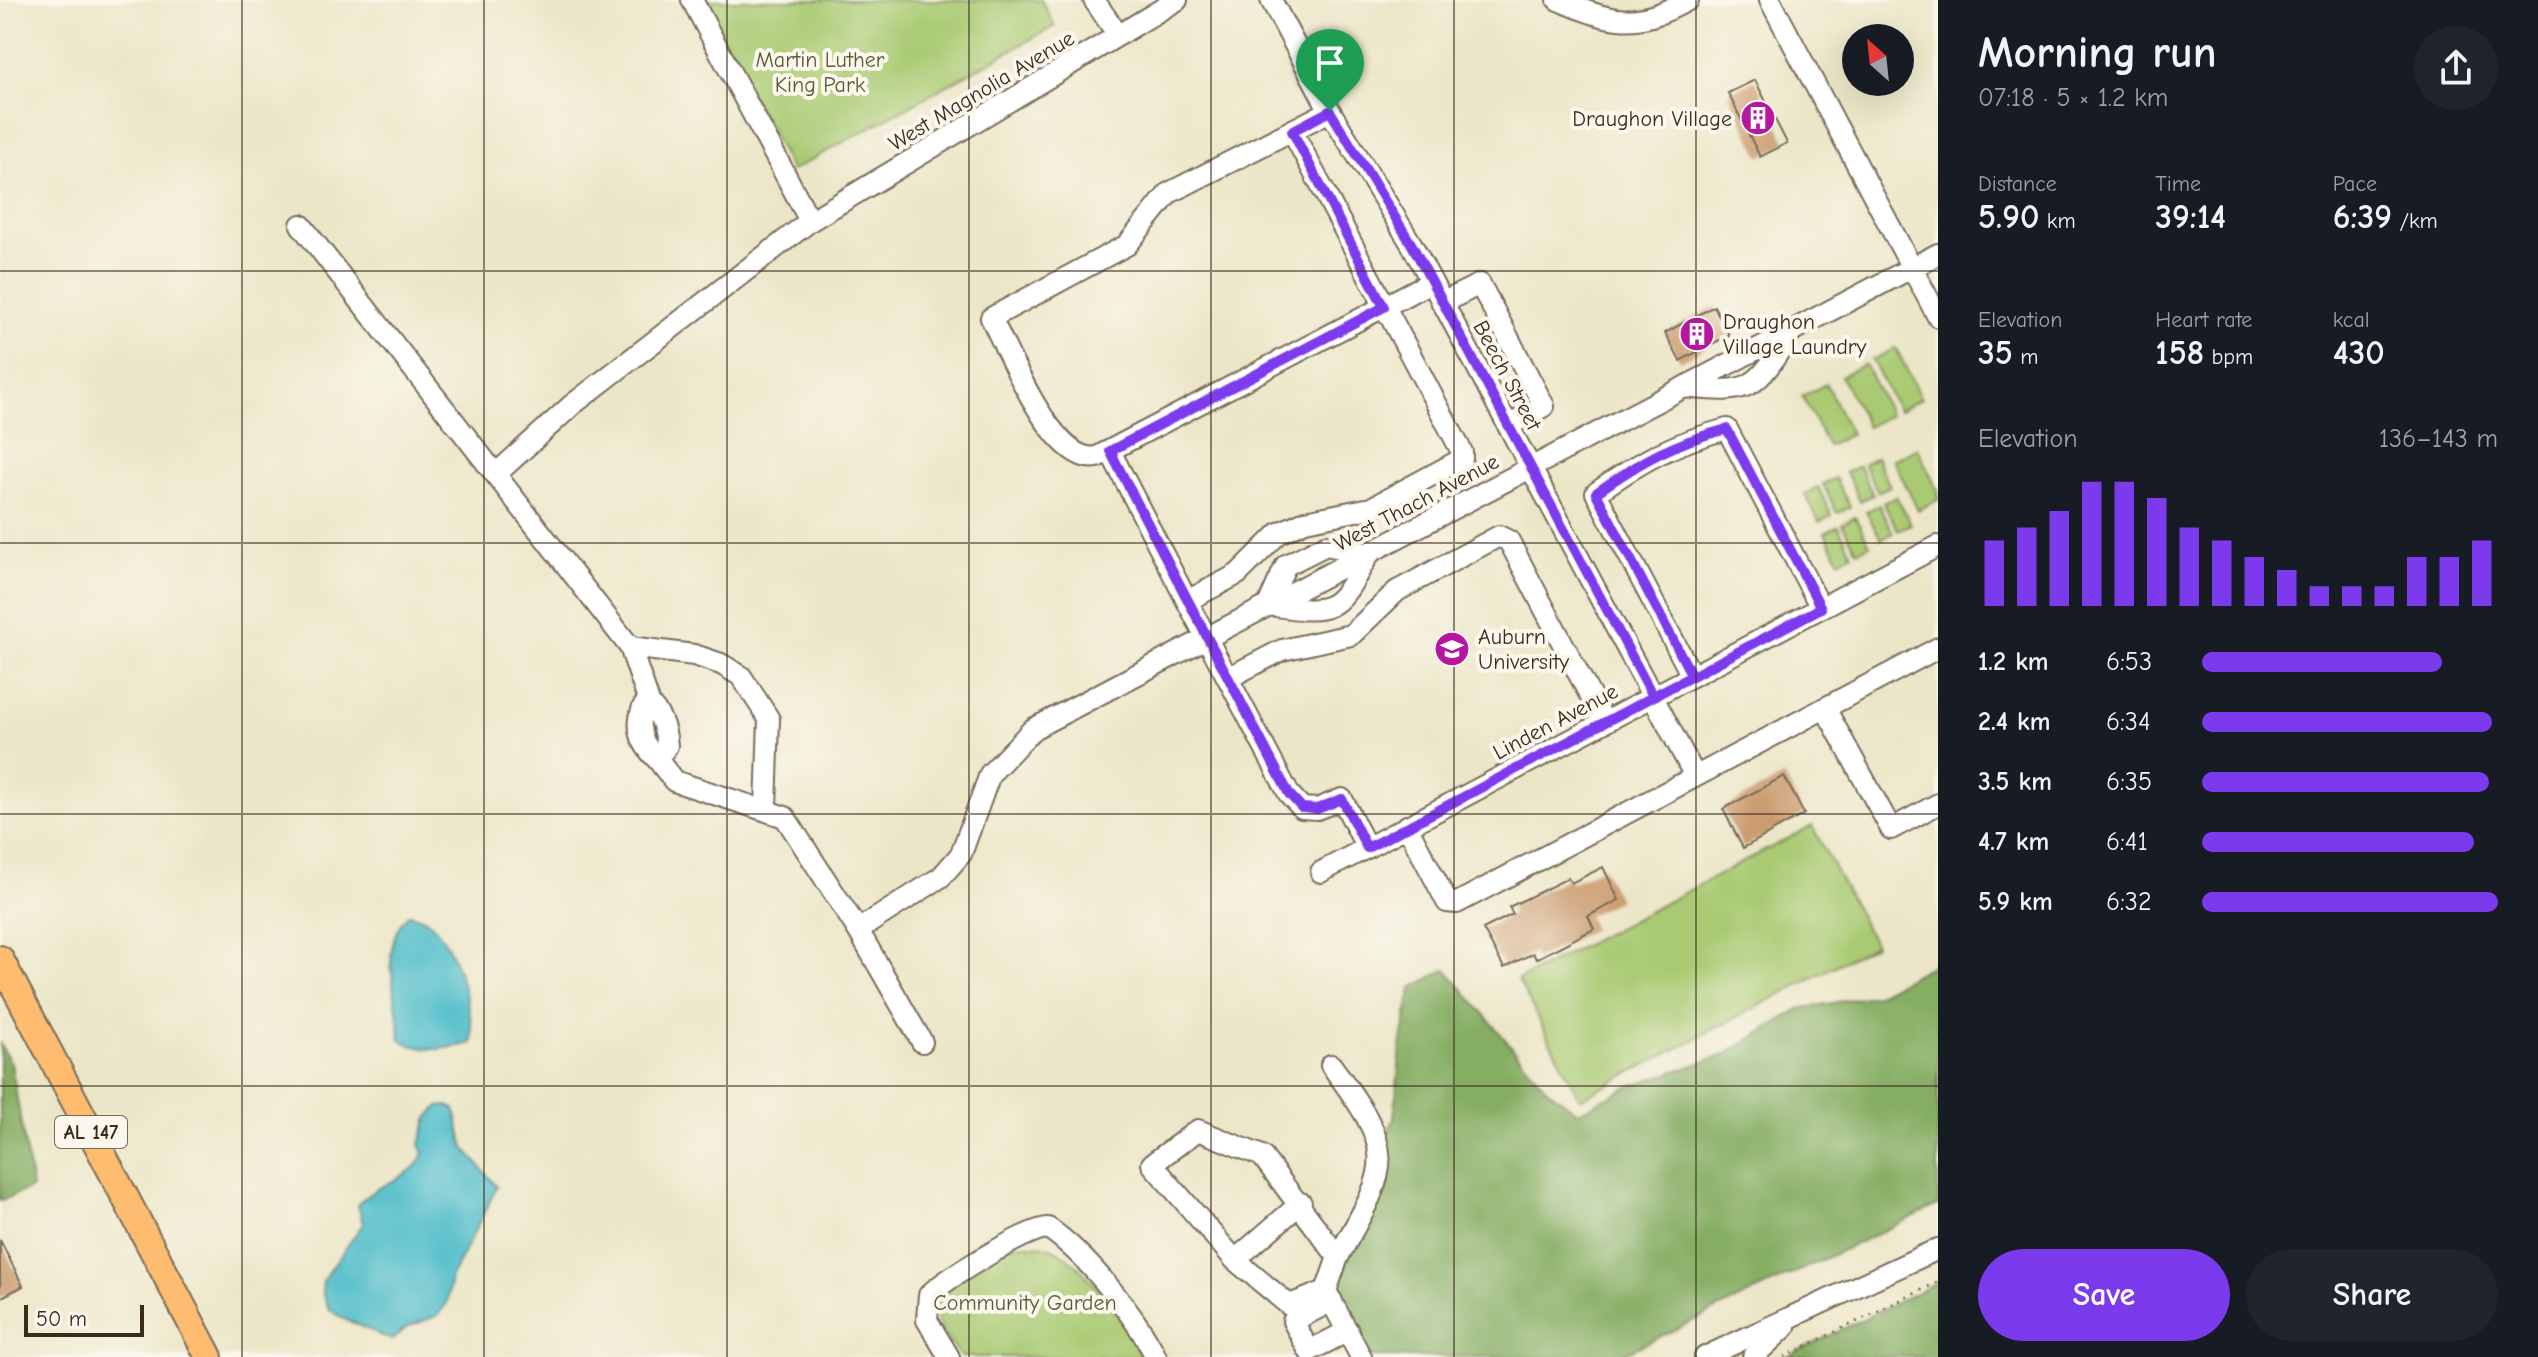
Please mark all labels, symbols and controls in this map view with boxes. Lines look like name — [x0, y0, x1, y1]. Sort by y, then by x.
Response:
north arrow — [1842, 24, 1914, 96]
map controls — [1842, 24, 1914, 96]
street label: West Magnolia Avenue — [884, 25, 1079, 157]
button: share — [2414, 26, 2498, 110]
text: Morning run — [1978, 27, 2217, 78]
pin — [1296, 29, 1364, 111]
icon: arrive — [1308, 41, 1352, 85]
park label: Martin Luther King Park — [755, 47, 885, 98]
text: 07:18 · 5 × 1.2 km — [1978, 83, 2168, 113]
building icon: Draughon Village — [1739, 99, 1777, 137]
place label: Draughon Village — [1572, 106, 1732, 132]
text: Distance — [1978, 171, 2057, 197]
text: Time — [2155, 171, 2201, 197]
text: Pace — [2333, 171, 2377, 197]
text: 5.90 — [1978, 197, 2039, 237]
text: 39:14 — [2155, 197, 2226, 237]
text: 6:39 — [2333, 197, 2392, 237]
text: km — [2039, 208, 2076, 234]
text: /km — [2392, 208, 2438, 234]
text: Elevation — [1978, 307, 2062, 333]
text: Heart rate — [2155, 307, 2252, 333]
text: kcal — [2333, 307, 2370, 333]
place label: Draughon Village Laundry — [1723, 309, 1867, 360]
building icon: Draughon Village Laundry — [1678, 315, 1716, 353]
street label: Beech Street — [1467, 316, 1547, 435]
text: 35 — [1978, 333, 2013, 373]
text: 158 — [2155, 333, 2204, 373]
text: 430 — [2333, 333, 2385, 373]
text: m — [2013, 344, 2038, 370]
text: bpm — [2204, 344, 2253, 370]
text: Elevation — [1978, 424, 2078, 454]
text: 136–143 m — [2379, 424, 2498, 454]
street label: West Thach Avenue — [1330, 449, 1503, 557]
place label: Auburn University — [1478, 624, 1569, 675]
school or university icon: Auburn University — [1433, 630, 1471, 668]
text: 1.2 km — [1978, 647, 2049, 677]
text: 6:53 — [2106, 647, 2152, 677]
street label: Linden Avenue — [1489, 678, 1622, 766]
text: 2.4 km — [1978, 707, 2050, 737]
text: 6:34 — [2106, 707, 2151, 737]
text: 3.5 km — [1978, 767, 2052, 797]
text: 6:35 — [2106, 767, 2152, 797]
text: 4.7 km — [1978, 827, 2049, 857]
text: 6:41 — [2106, 827, 2148, 857]
text: 5.9 km — [1978, 887, 2053, 917]
text: 6:32 — [2106, 887, 2152, 917]
road number: AL 147 — [55, 1116, 127, 1148]
button: Save — [1978, 1249, 2230, 1341]
button: Share — [2246, 1249, 2498, 1341]
park label: Community Garden — [933, 1290, 1117, 1316]
scale bar — [24, 1301, 144, 1337]
text: 50 m — [36, 1306, 87, 1332]

